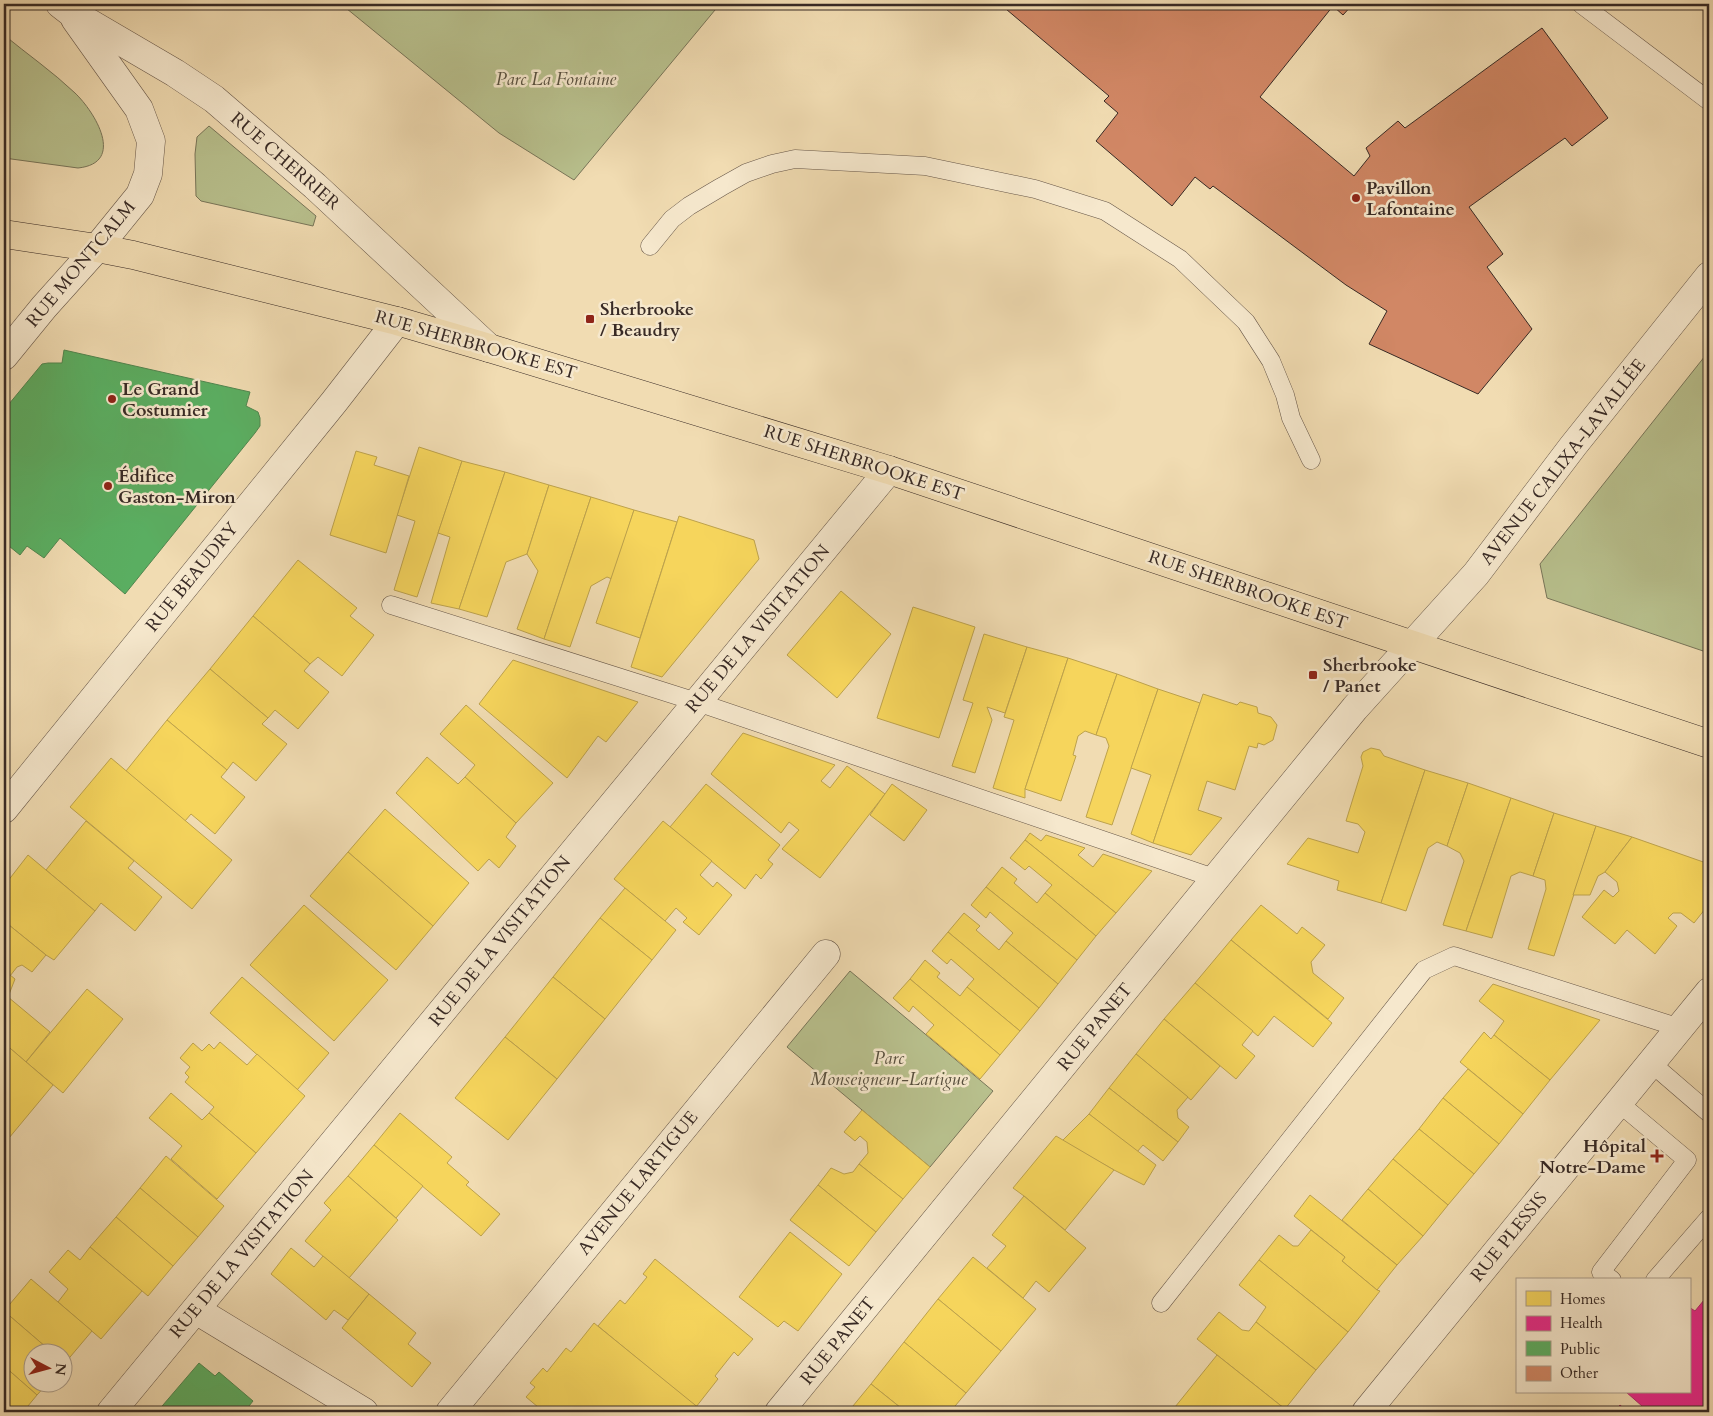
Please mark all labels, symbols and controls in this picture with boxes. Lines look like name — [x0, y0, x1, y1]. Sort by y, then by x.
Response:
park label: Parc La Fontaine — [496, 67, 617, 92]
street label: RUE CHERRIER — [225, 106, 346, 216]
place label: Pavillon Lafontaine — [1366, 176, 1455, 222]
marker: Pavillon Lafontaine — [1350, 192, 1362, 204]
street label: RUE MONTCALM — [20, 195, 142, 333]
place label: Sherbrooke / Beaudry — [600, 297, 694, 343]
street label: RUE SHERBROOKE EST — [372, 304, 580, 386]
marker: Sherbrooke / Beaudry — [584, 313, 596, 325]
street label: AVENUE CALIXA-LAVALLÉE — [1475, 354, 1651, 570]
place label: Le Grand Costumier — [122, 377, 209, 423]
marker: Le Grand Costumier — [106, 393, 118, 405]
street label: RUE SHERBROOKE EST — [761, 419, 967, 507]
place label: Édifice Gaston-Miron — [118, 464, 236, 510]
marker: Édifice Gaston-Miron — [102, 480, 114, 492]
street label: RUE BEAUDRY — [140, 516, 244, 637]
street label: RUE DE LA VISITATION — [680, 539, 836, 719]
street label: RUE SHERBROOKE EST — [1145, 544, 1351, 636]
place label: Sherbrooke / Panet — [1323, 653, 1417, 699]
marker: Sherbrooke / Panet — [1307, 669, 1319, 681]
street label: RUE DE LA VISITATION — [423, 850, 577, 1032]
street label: RUE PANET — [1052, 978, 1138, 1076]
park label: Parc Monseigneur-Lartigue — [810, 1046, 969, 1092]
street label: AVENUE LARTIGUE — [572, 1106, 704, 1260]
place label: Hôpital Notre-Dame — [1539, 1134, 1646, 1180]
marker: Hôpital Notre-Dame — [1650, 1149, 1664, 1163]
street label: RUE DE LA VISITATION — [164, 1164, 320, 1344]
street label: RUE PLESSIS — [1465, 1187, 1553, 1287]
legend — [1516, 1278, 1690, 1394]
text: Homes — [1560, 1289, 1605, 1309]
street label: RUE PANET — [795, 1292, 881, 1390]
text: Health — [1560, 1313, 1603, 1333]
text: Public — [1560, 1339, 1600, 1359]
north arrow — [22, 1344, 72, 1394]
text: N — [50, 1362, 71, 1376]
text: Other — [1560, 1363, 1599, 1383]

